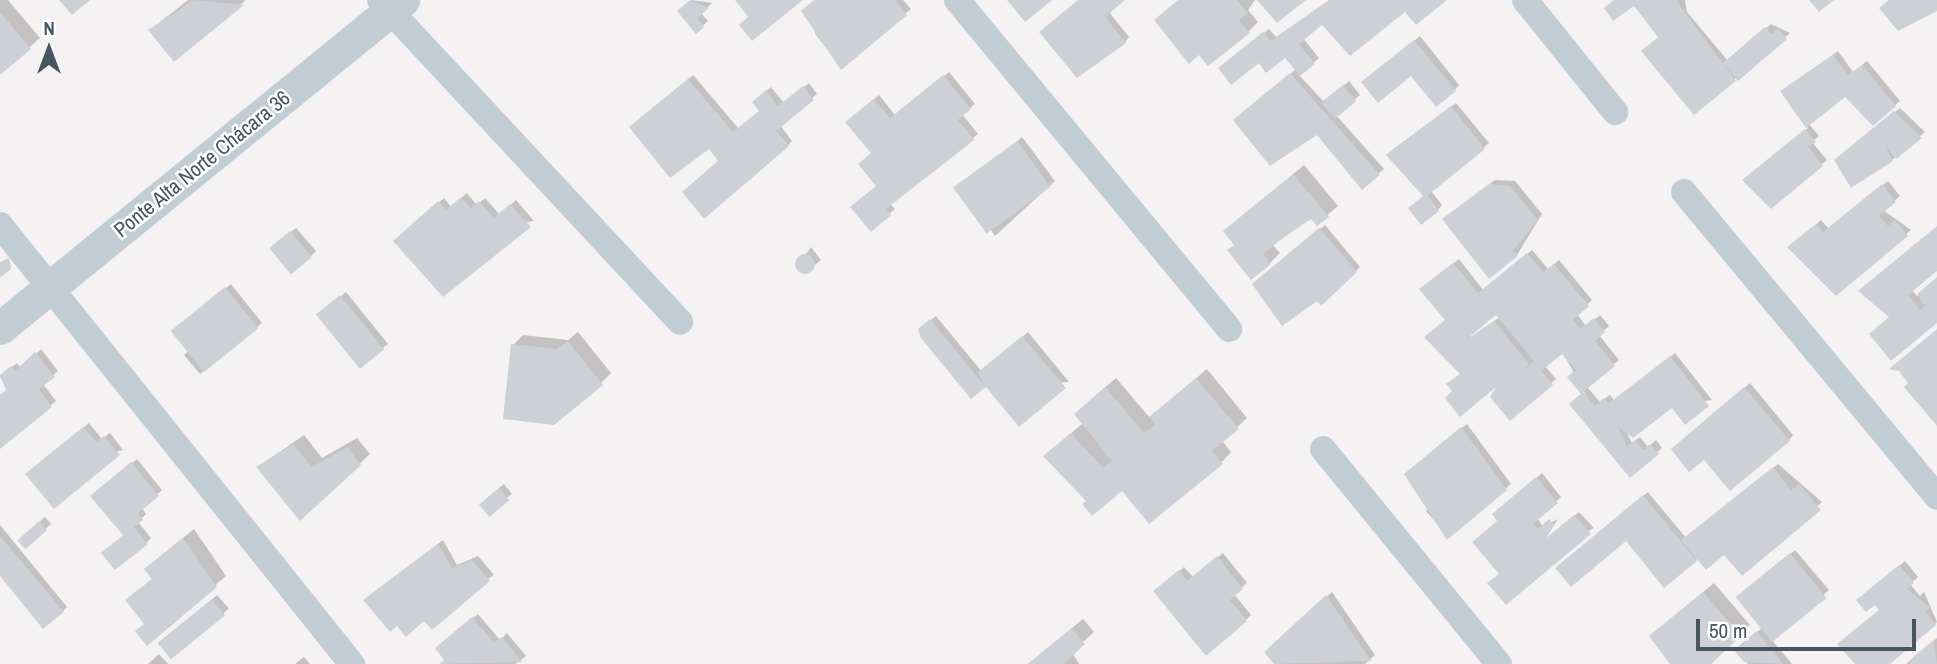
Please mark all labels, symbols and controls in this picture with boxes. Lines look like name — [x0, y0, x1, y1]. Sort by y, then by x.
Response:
north arrow — [14, 14, 84, 84]
text: N — [43, 15, 55, 41]
street label: Ponte Alta Norte Chácara 36 — [109, 85, 295, 243]
scale bar — [1699, 604, 1920, 648]
text: 50 m — [1709, 616, 1747, 645]

